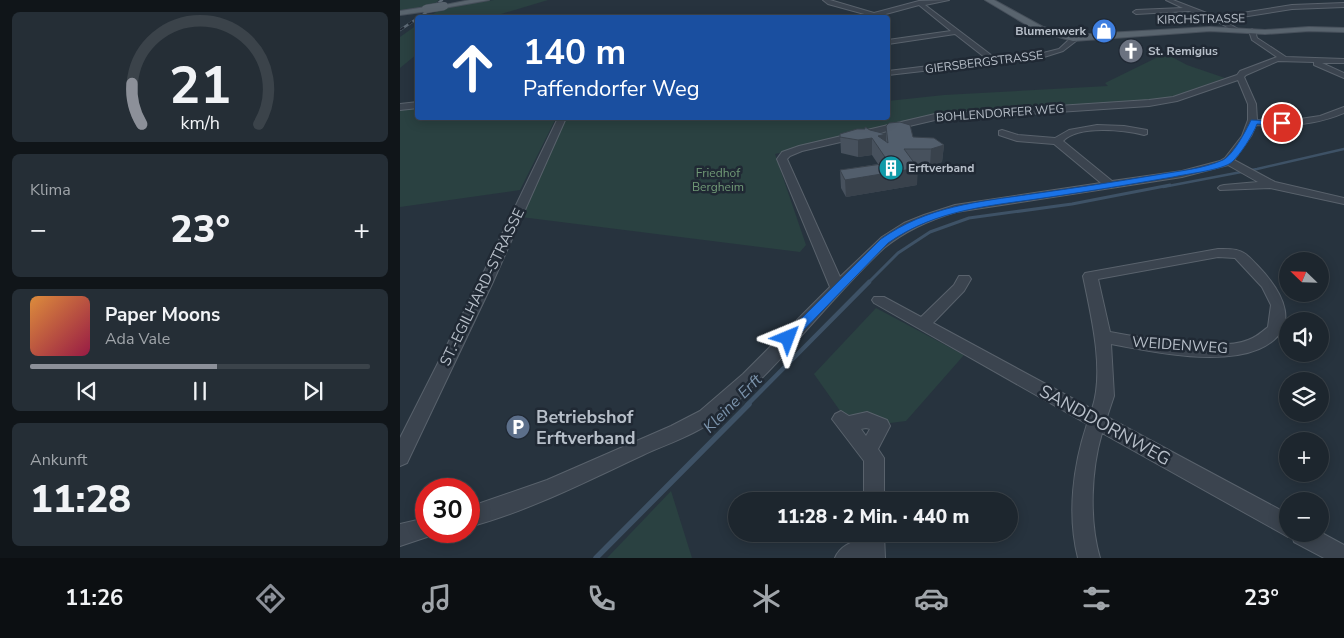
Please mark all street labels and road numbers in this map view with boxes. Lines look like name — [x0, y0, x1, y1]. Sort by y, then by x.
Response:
street label: KIRCHSTRASSE — [1157, 10, 1245, 28]
street label: GIERSBERGSTRASSE — [924, 47, 1044, 77]
street label: BOHLENDORFER WEG — [935, 101, 1065, 125]
street label: ST.-EGILHARD-STRASSE — [435, 205, 529, 369]
street label: WEIDENWEG — [1131, 332, 1229, 358]
street label: SANDDORNWEG — [1035, 379, 1175, 471]

